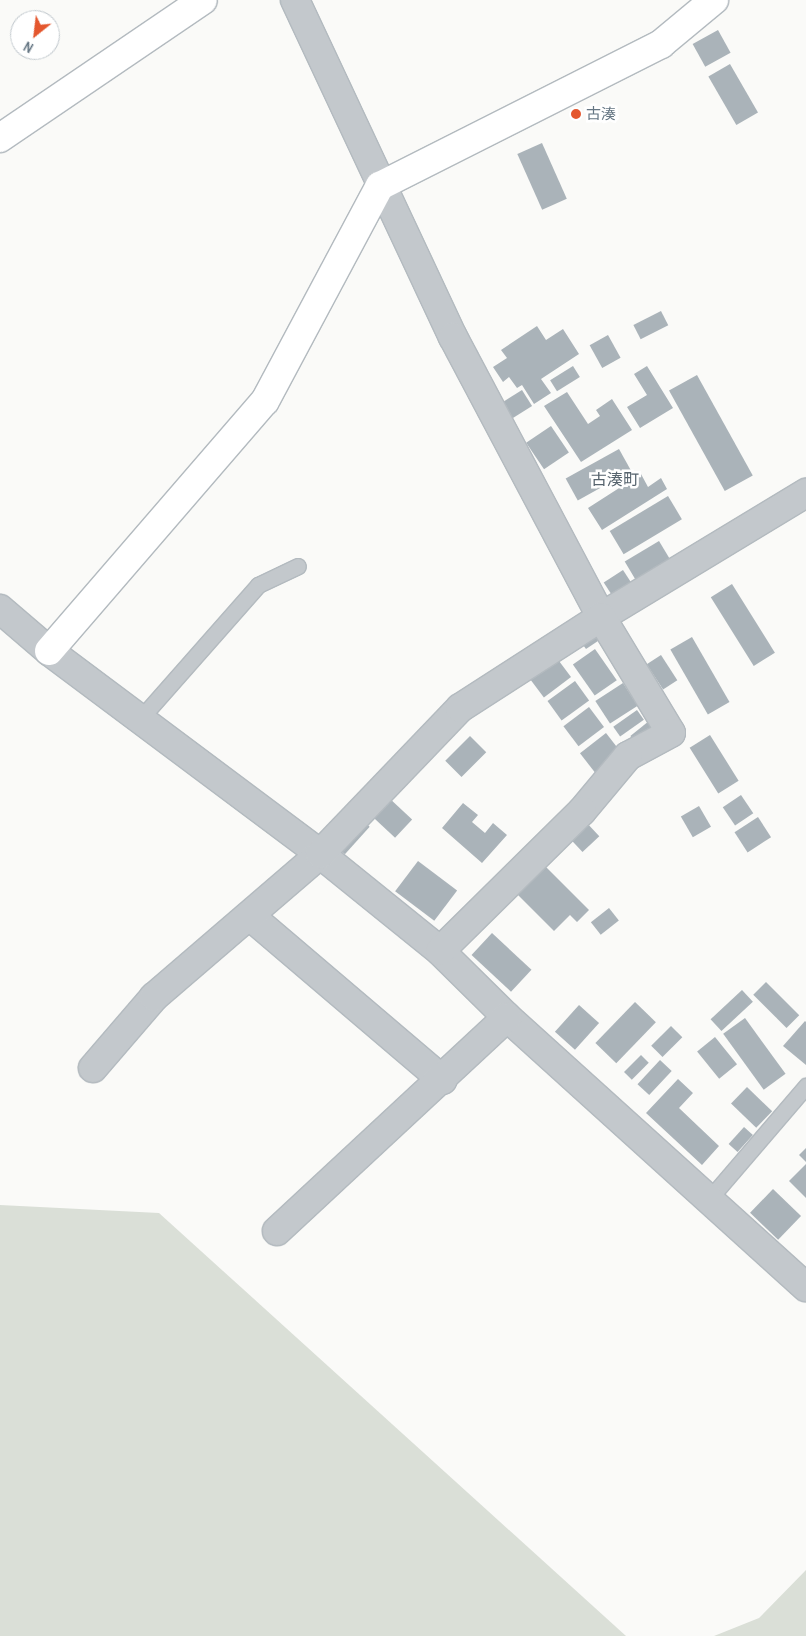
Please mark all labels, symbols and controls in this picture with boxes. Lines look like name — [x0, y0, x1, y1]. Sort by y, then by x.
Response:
north arrow — [10, 10, 60, 60]
text: N — [20, 37, 36, 57]
place label: 古湊 — [586, 105, 616, 123]
marker: 古湊 — [570, 108, 582, 120]
district label: 古湊町 — [591, 469, 639, 489]

